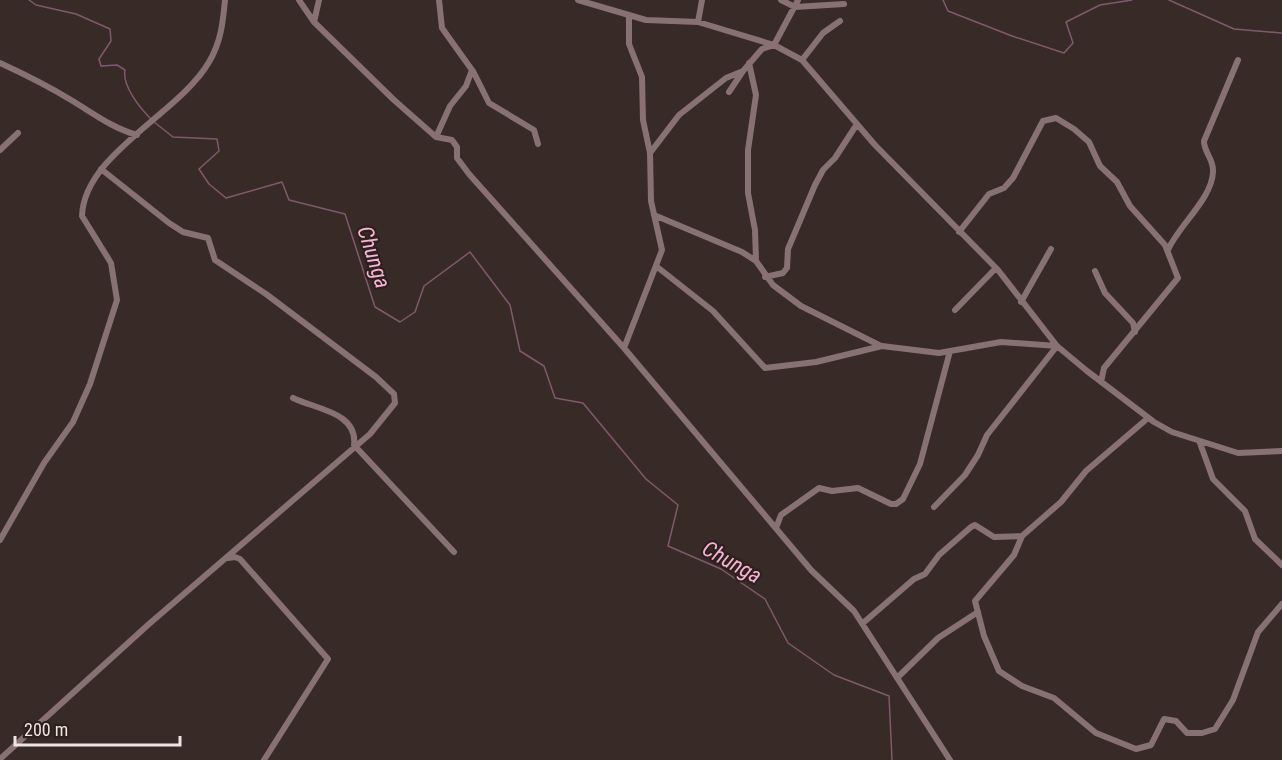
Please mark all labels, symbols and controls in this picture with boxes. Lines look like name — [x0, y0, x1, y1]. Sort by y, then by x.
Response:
water label: Chunga — [352, 223, 396, 291]
water label: Chunga — [698, 536, 766, 588]
scale bar — [15, 709, 180, 747]
text: 200 m — [24, 719, 68, 740]

